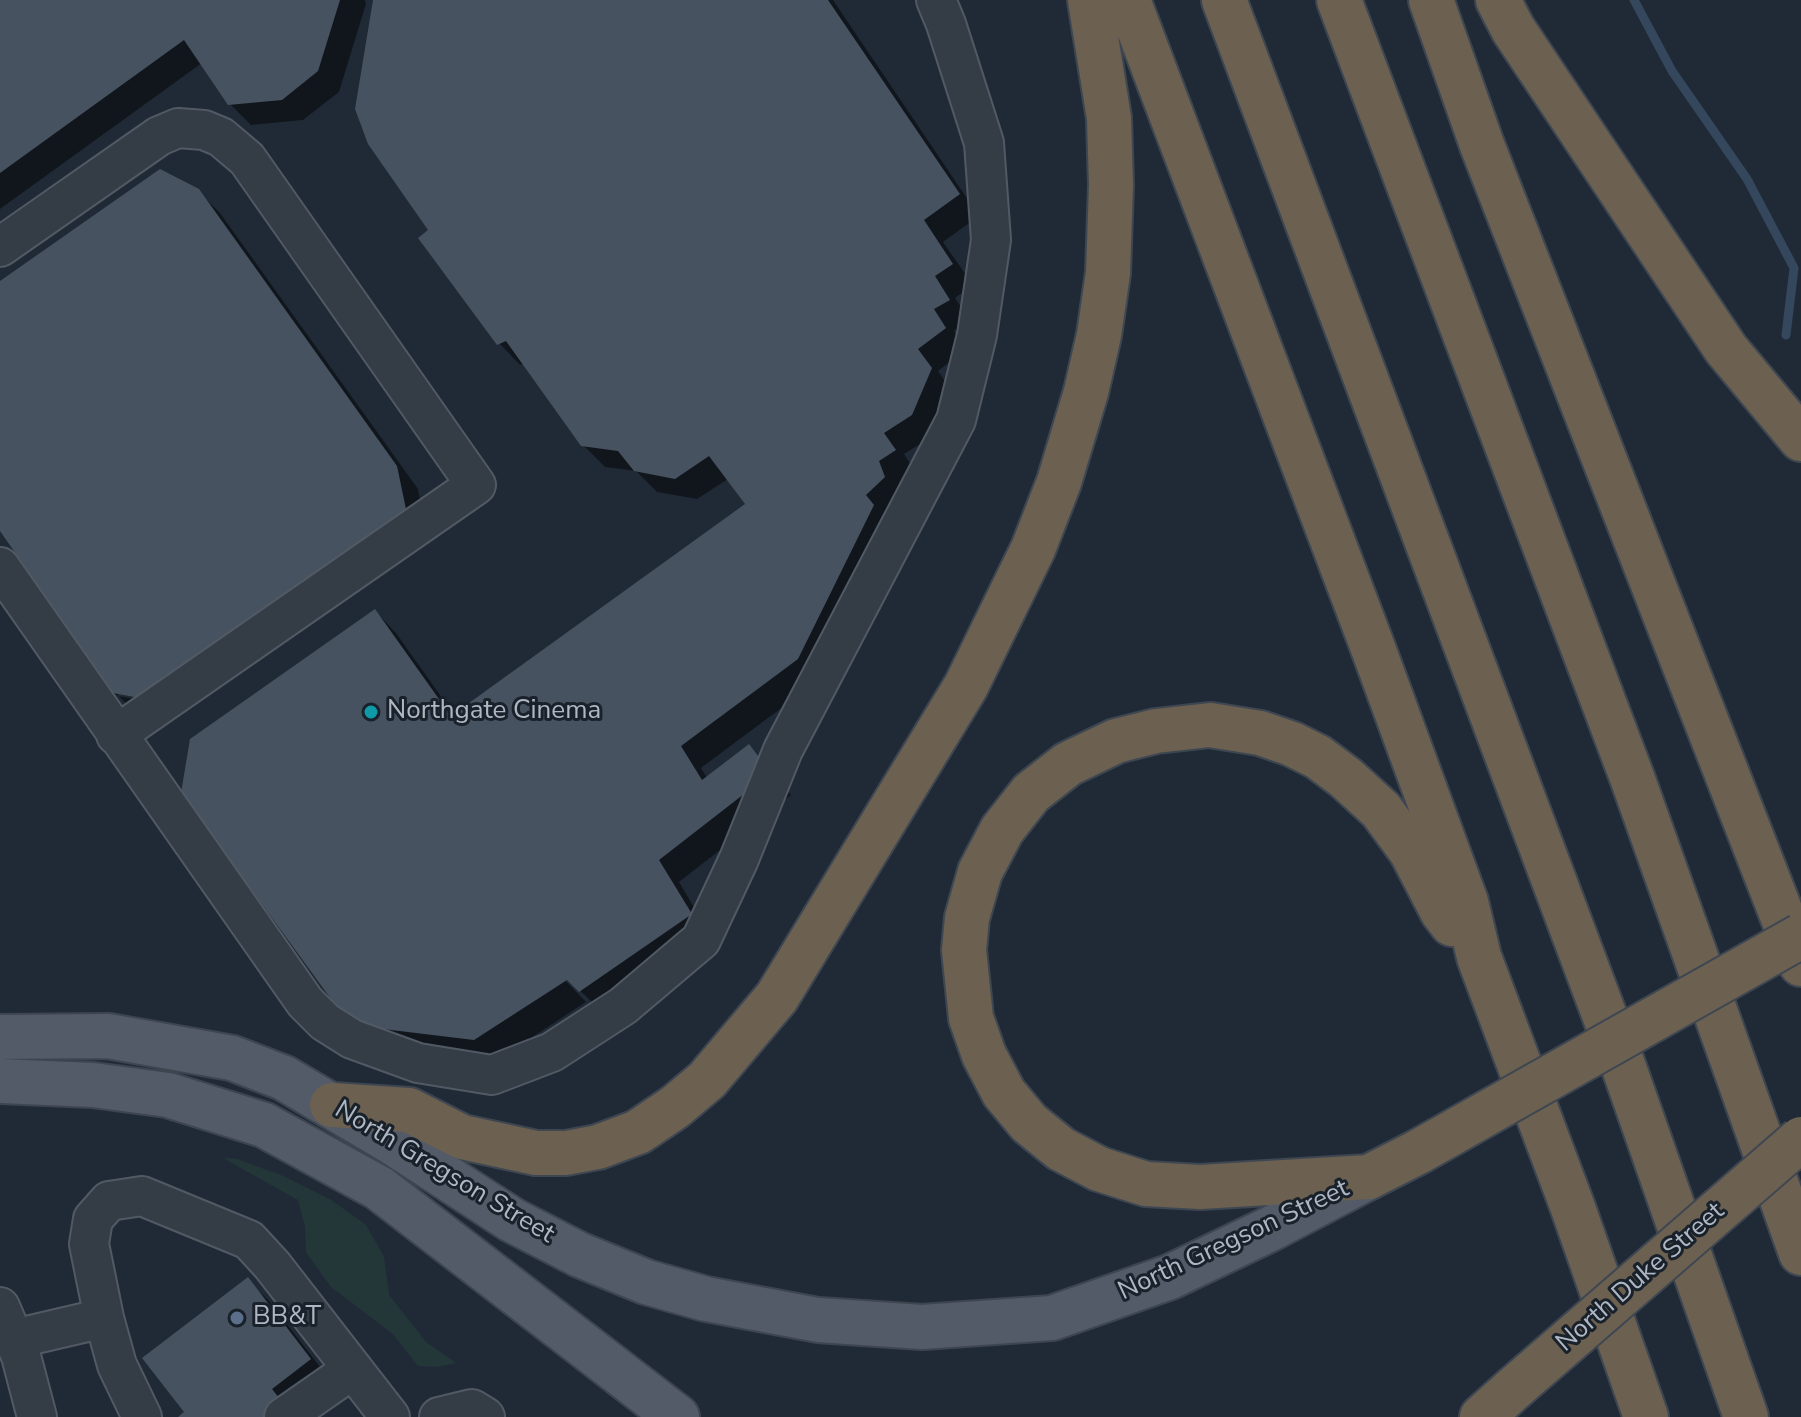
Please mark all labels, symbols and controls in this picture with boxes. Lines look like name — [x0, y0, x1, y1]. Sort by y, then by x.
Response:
place label: Northgate Cinema — [387, 696, 601, 728]
marker: Northgate Cinema — [362, 703, 380, 721]
street label: North Gregson Street — [329, 1095, 559, 1251]
street label: North Gregson Street — [1114, 1174, 1354, 1308]
street label: North Duke Street — [1551, 1197, 1731, 1359]
place label: BB&T — [253, 1302, 321, 1334]
marker: BB&T — [228, 1309, 246, 1327]

